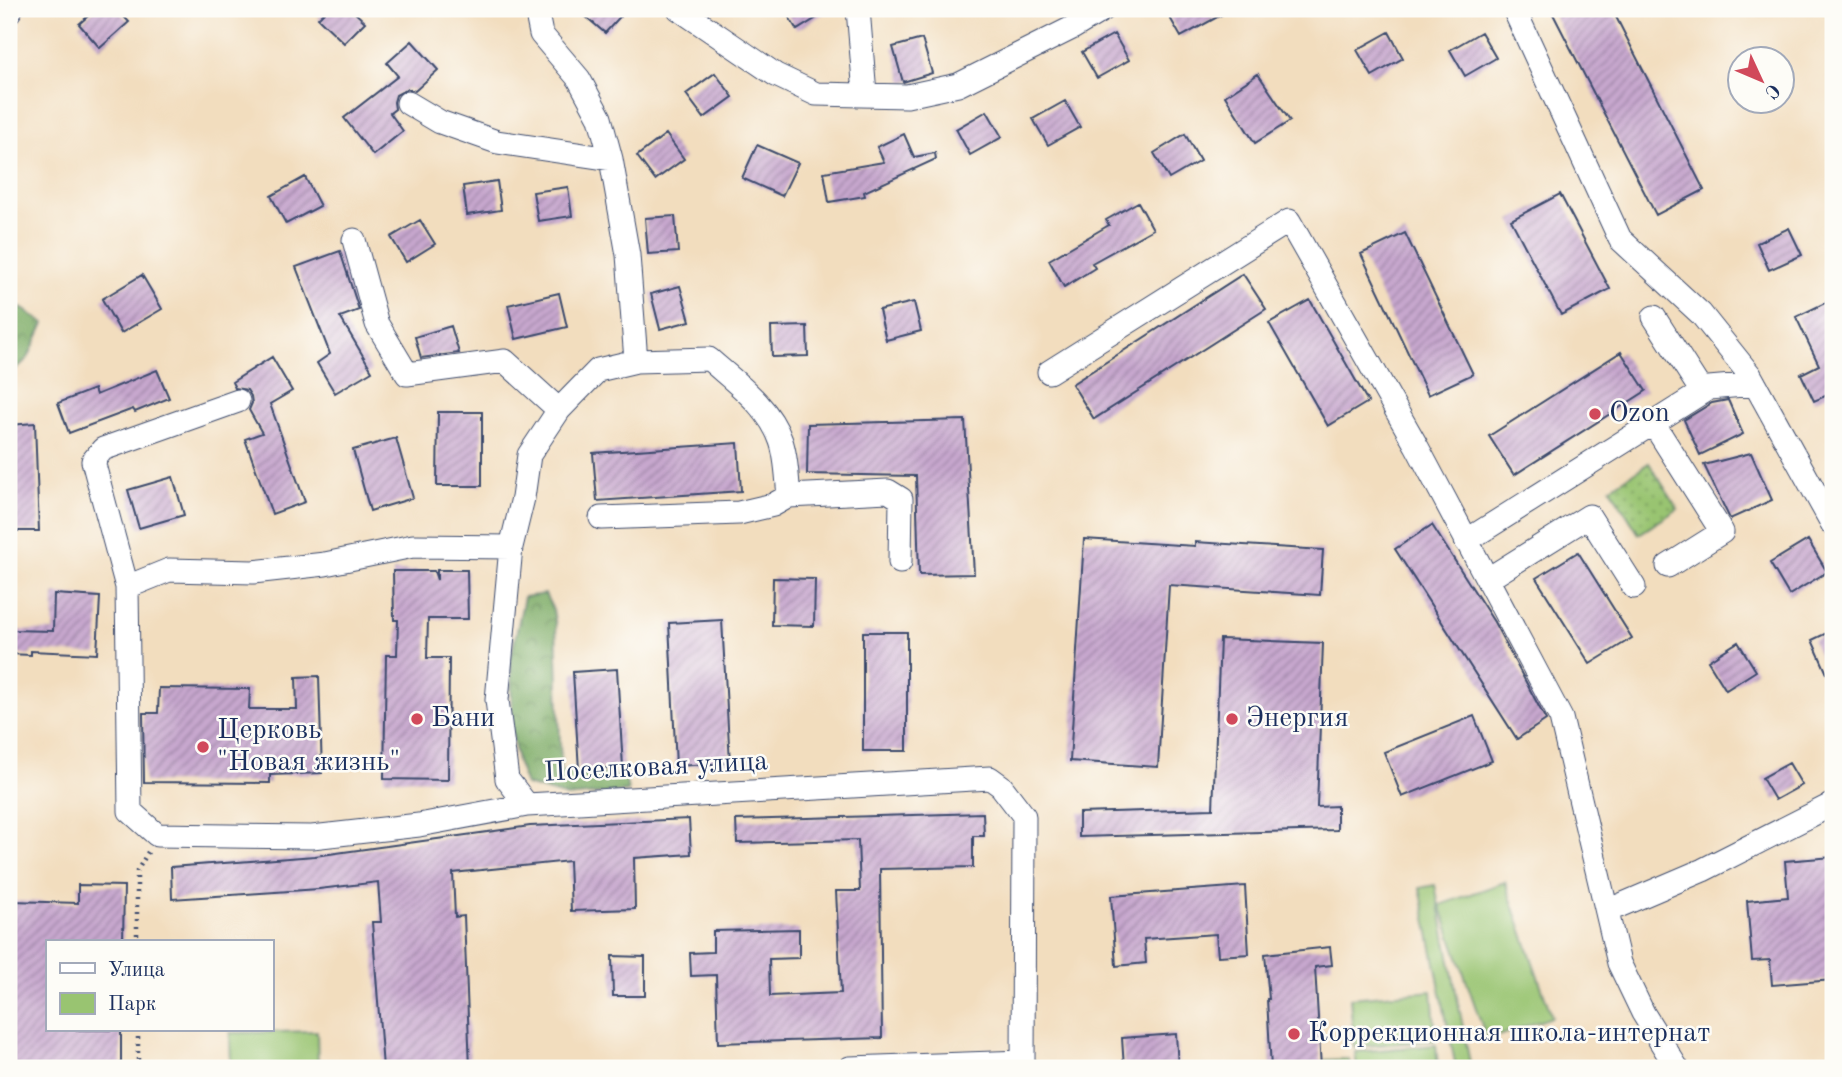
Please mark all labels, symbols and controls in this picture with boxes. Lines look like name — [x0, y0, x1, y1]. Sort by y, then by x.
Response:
north arrow — [1727, 46, 1797, 116]
text: С — [1760, 79, 1783, 101]
place label: Ozon — [1609, 400, 1670, 428]
marker: Ozon — [1587, 406, 1603, 422]
place label: Бани — [431, 705, 495, 733]
place label: Энергия — [1246, 705, 1348, 733]
marker: Бани — [409, 711, 425, 727]
marker: Энергия — [1224, 711, 1240, 727]
place label: Церковь "Новая жизнь" — [217, 717, 400, 777]
marker: Церковь "Новая жизнь" — [195, 739, 211, 755]
street label: Поселковая улица — [543, 748, 769, 788]
legend — [46, 940, 273, 1032]
text: Улица — [108, 960, 165, 981]
text: Парк — [108, 994, 157, 1015]
place label: Коррекционная школа-интернат — [1308, 1020, 1710, 1048]
marker: Коррекционная школа-интернат — [1286, 1026, 1302, 1042]

